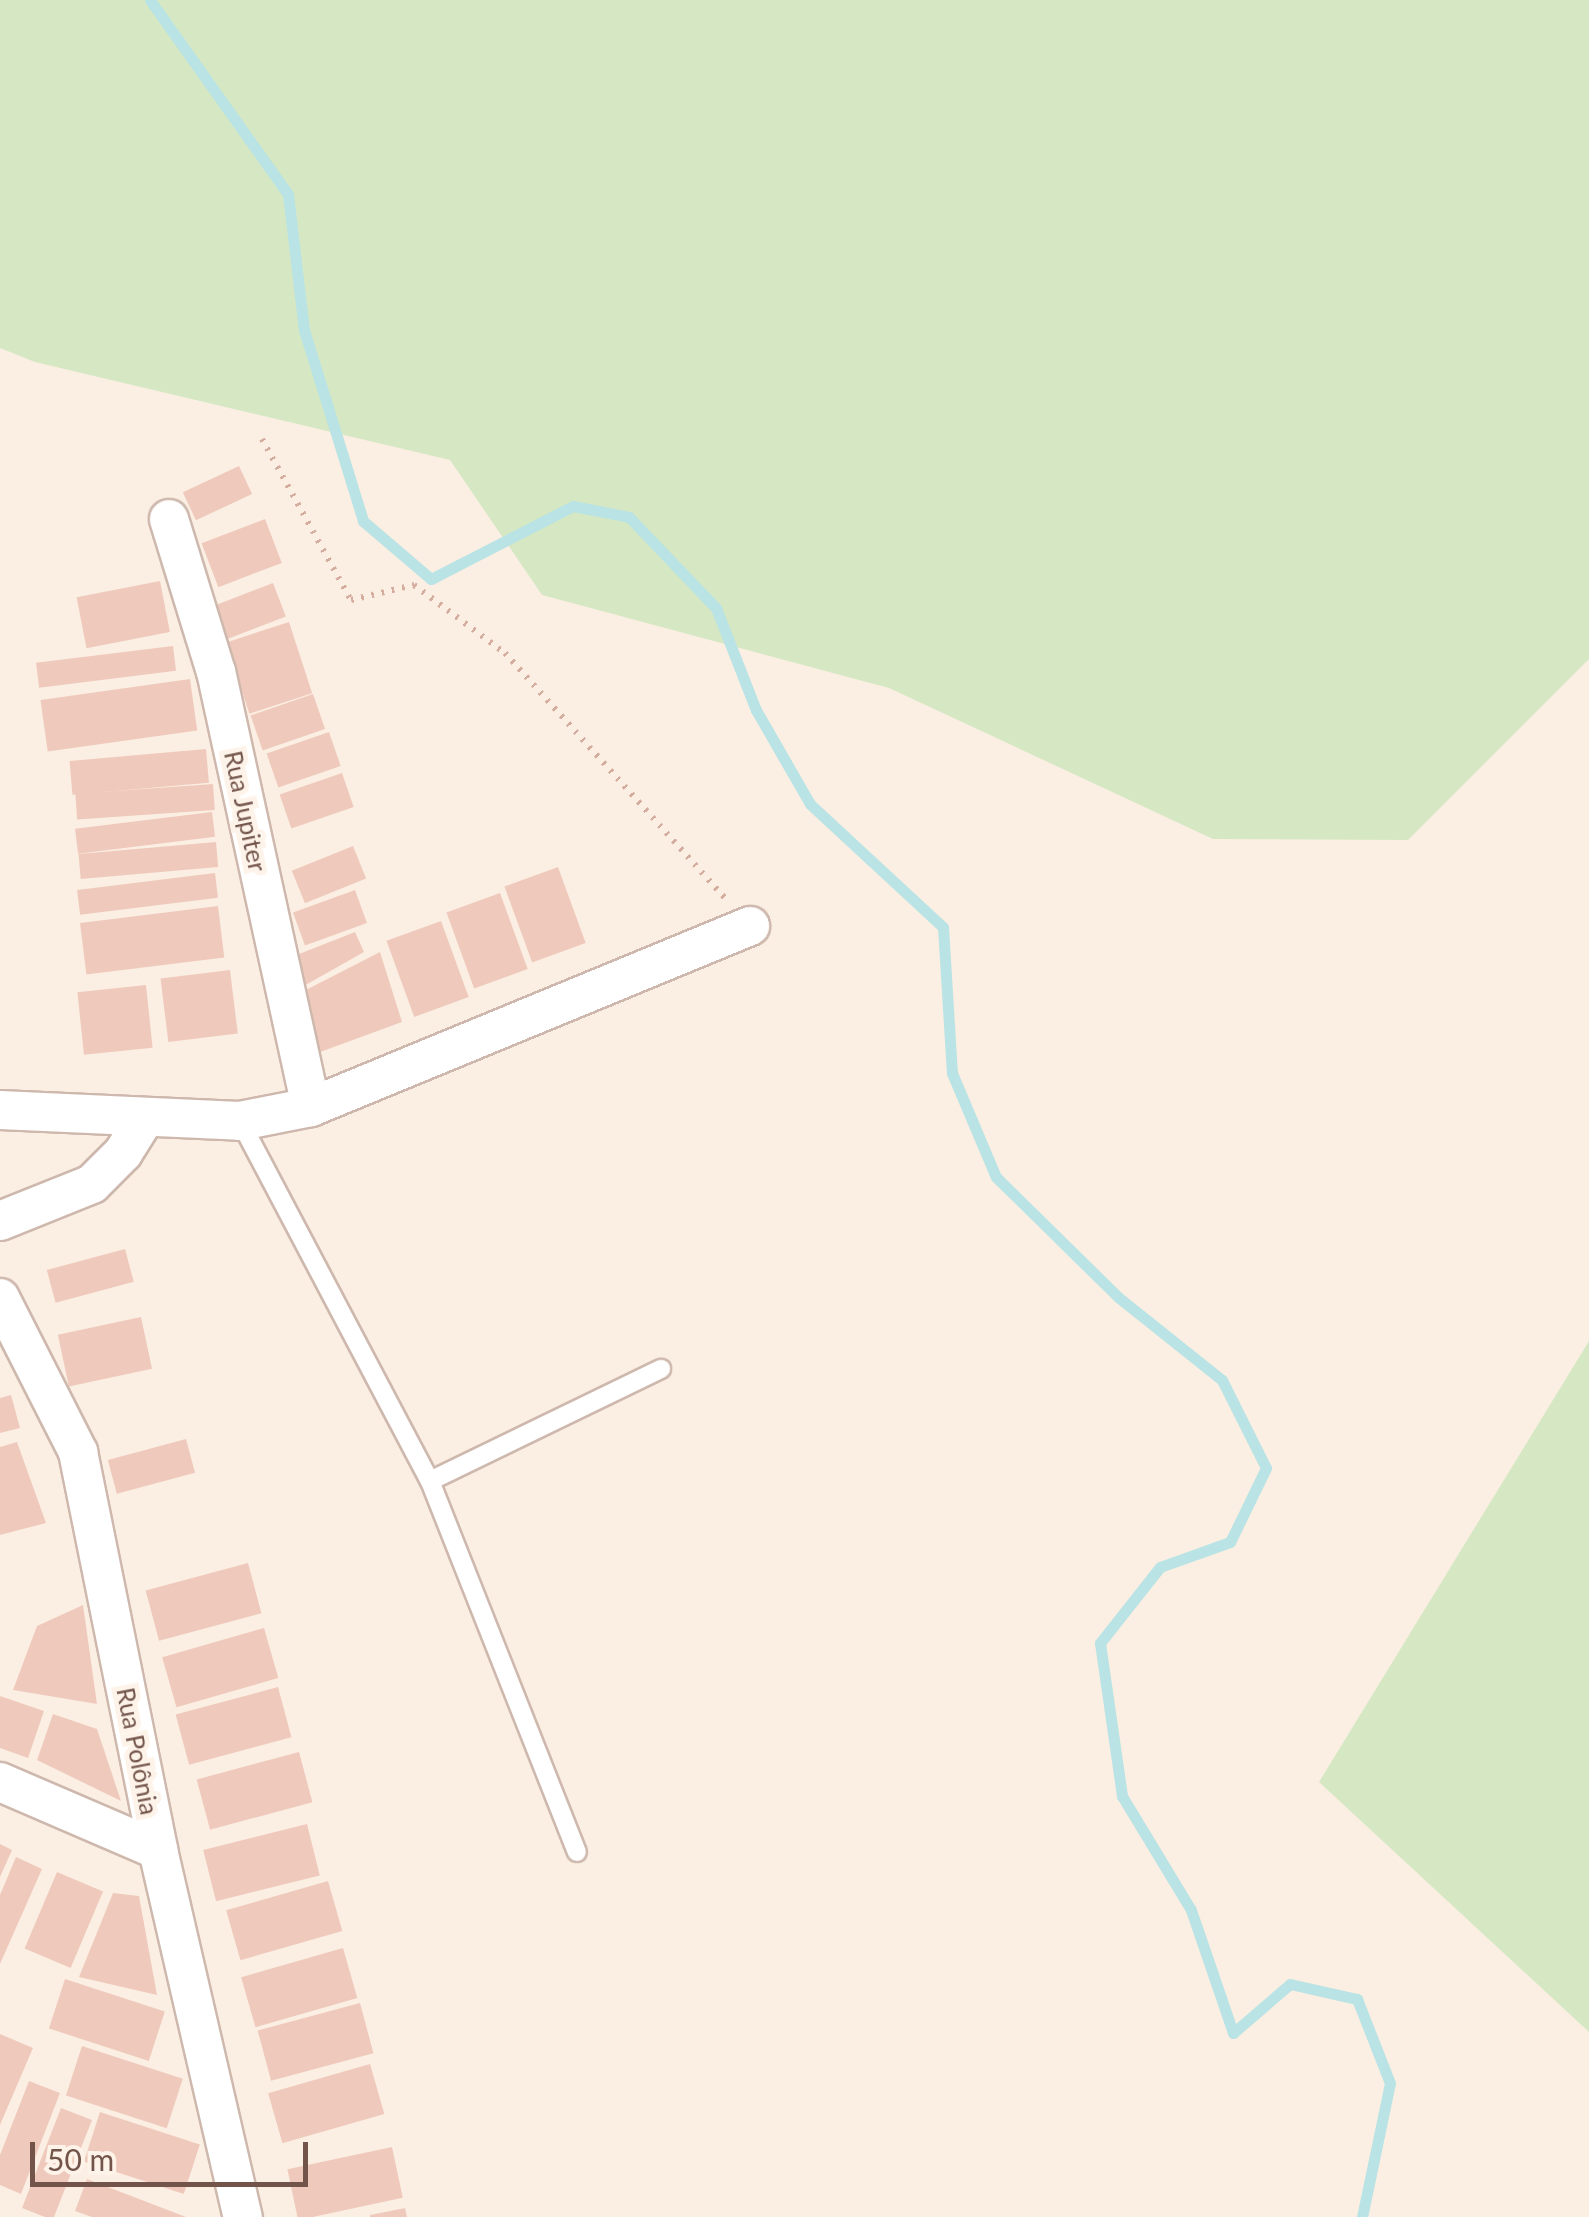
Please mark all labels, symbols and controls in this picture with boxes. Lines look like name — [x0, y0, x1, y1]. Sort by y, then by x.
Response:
street label: Rua Jupiter — [219, 748, 273, 874]
street label: Rua Polônia — [111, 1685, 165, 1817]
scale bar — [35, 2122, 312, 2184]
text: 50 m — [47, 2141, 114, 2177]

